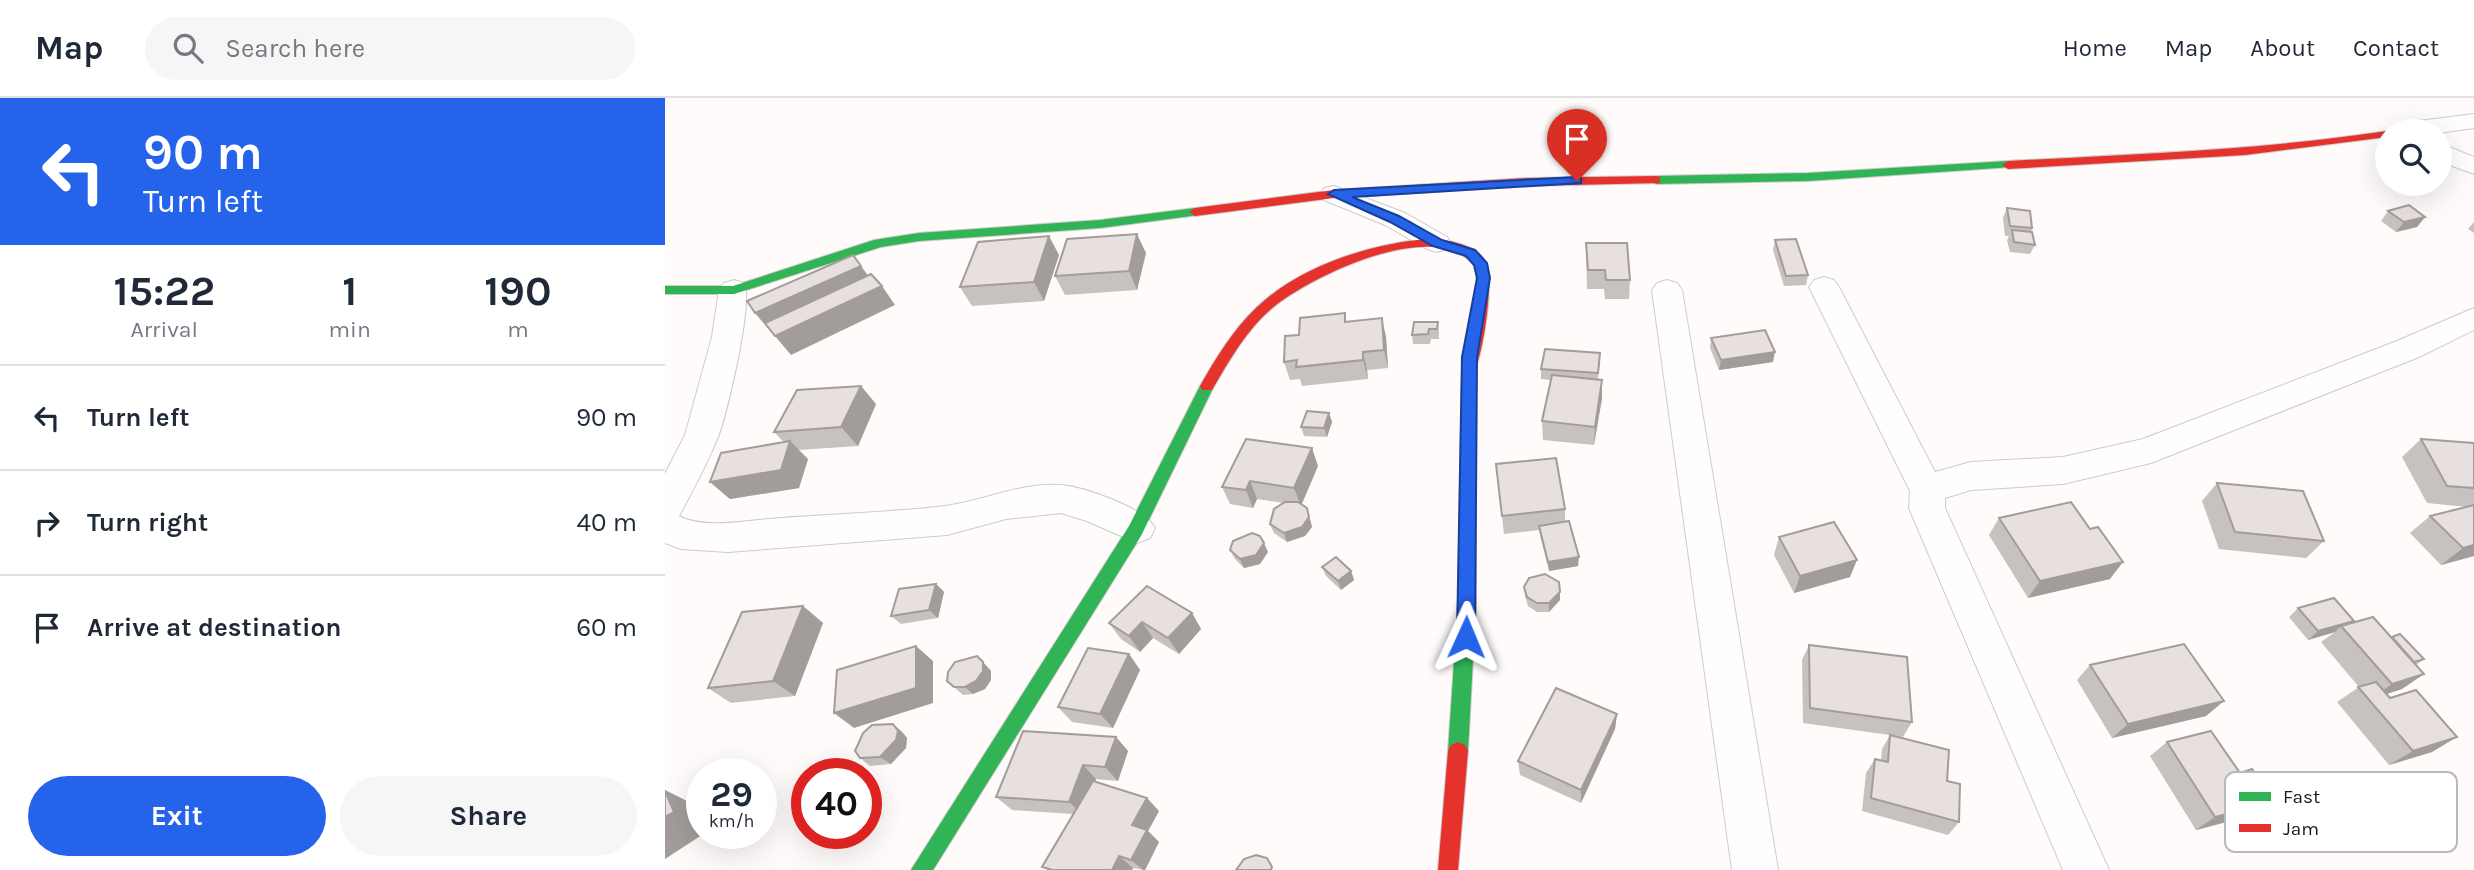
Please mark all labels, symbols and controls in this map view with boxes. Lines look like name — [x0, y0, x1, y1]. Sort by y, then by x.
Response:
search box — [145, 17, 635, 80]
text: Map — [35, 29, 103, 67]
icon: search — [169, 29, 207, 67]
text: Search here — [225, 33, 365, 64]
text: Home — [2063, 34, 2127, 62]
text: Map — [2165, 34, 2212, 62]
text: About — [2250, 34, 2315, 62]
text: Contact — [2353, 34, 2439, 62]
pin — [1547, 109, 1607, 181]
map controls — [2375, 119, 2452, 196]
button: search — [2375, 119, 2452, 196]
icon: arrive — [1558, 120, 1596, 158]
text: 90 m — [143, 124, 263, 181]
icon: left — [28, 126, 119, 217]
text: Turn left — [143, 183, 263, 220]
text: 15:22 — [114, 266, 215, 316]
text: 1 — [342, 266, 357, 316]
text: 190 — [484, 266, 552, 316]
text: Arrival — [131, 316, 198, 343]
text: min — [329, 316, 371, 343]
text: m — [507, 316, 529, 343]
icon: left — [28, 399, 66, 437]
text: Turn left — [87, 402, 189, 433]
text: 90 m — [576, 402, 637, 433]
icon: right — [28, 504, 66, 542]
text: Turn right — [87, 507, 208, 538]
text: 40 m — [577, 507, 637, 538]
position arrow — [1429, 600, 1503, 674]
icon: arrive — [28, 609, 66, 647]
text: Arrive at destination — [87, 612, 341, 643]
text: 60 m — [576, 612, 637, 643]
speed limit sign: 40 — [791, 758, 882, 849]
legend — [2225, 772, 2457, 852]
text: 29 — [710, 774, 753, 815]
button: Exit — [28, 776, 326, 856]
button: Share — [340, 776, 637, 856]
text: Fast — [2283, 786, 2320, 808]
text: km/h — [709, 810, 754, 832]
text: Jam — [2283, 818, 2319, 840]

